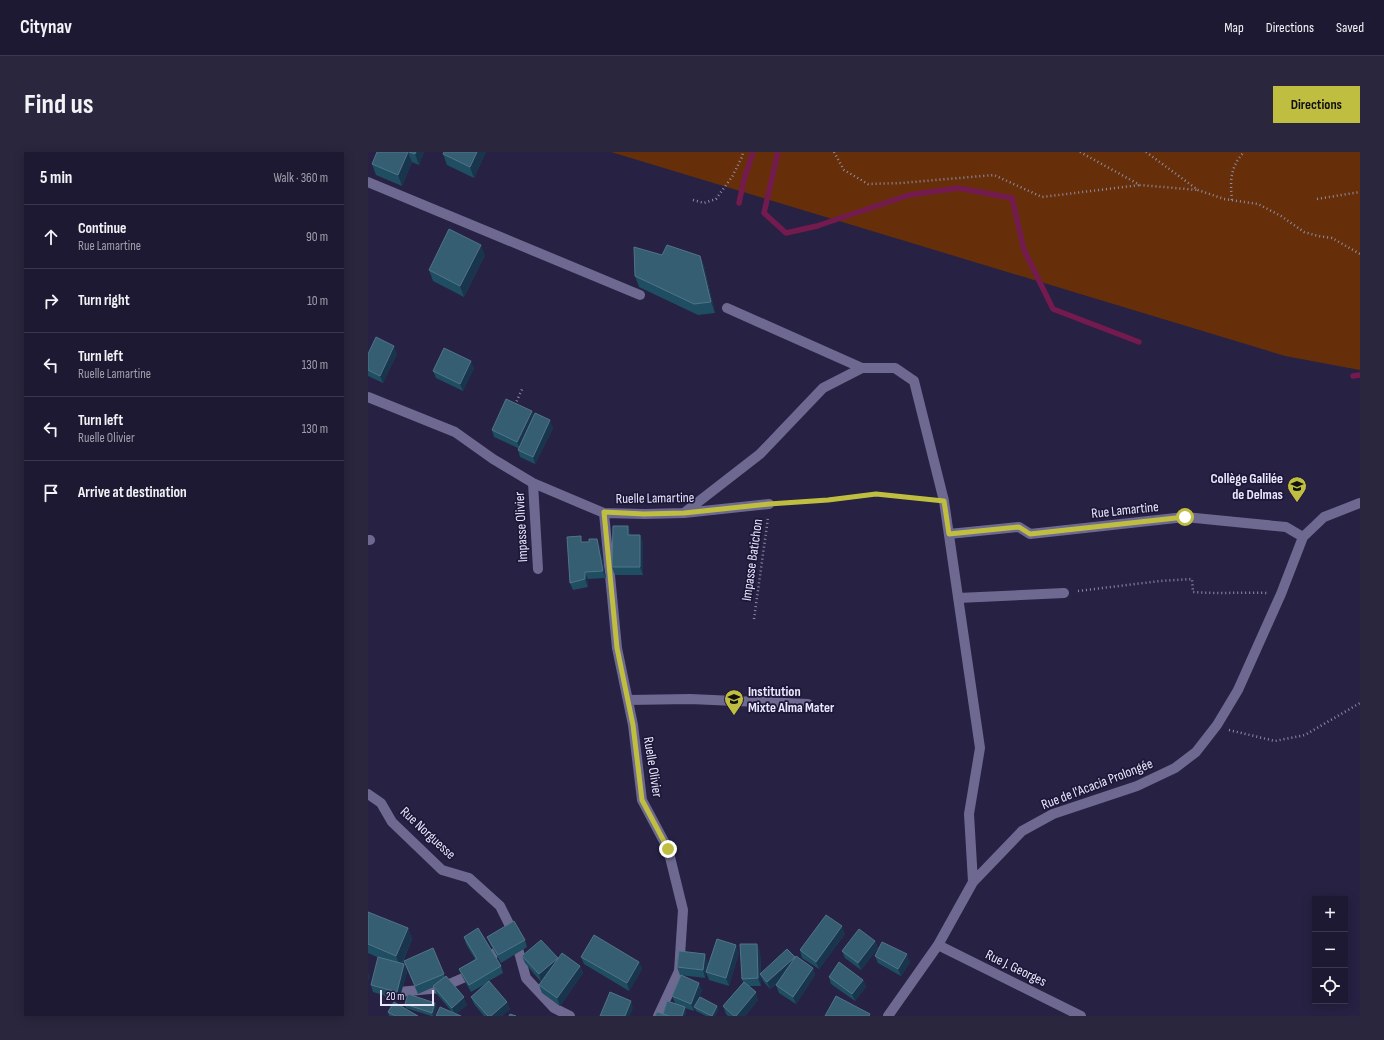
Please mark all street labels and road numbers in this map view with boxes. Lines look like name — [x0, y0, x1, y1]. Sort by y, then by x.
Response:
street label: Ruelle Lamartine — [616, 489, 694, 507]
street label: Impasse Olivier — [511, 491, 531, 563]
street label: Rue Lamartine — [1090, 498, 1160, 522]
street label: Impasse Batichon — [738, 518, 766, 602]
street label: Ruelle Olivier — [640, 735, 666, 799]
street label: Rue de l'Acacia Prolongée — [1039, 755, 1155, 813]
street label: Rue Norguesse — [397, 803, 459, 863]
street label: Rue J. Georges — [983, 946, 1049, 990]

